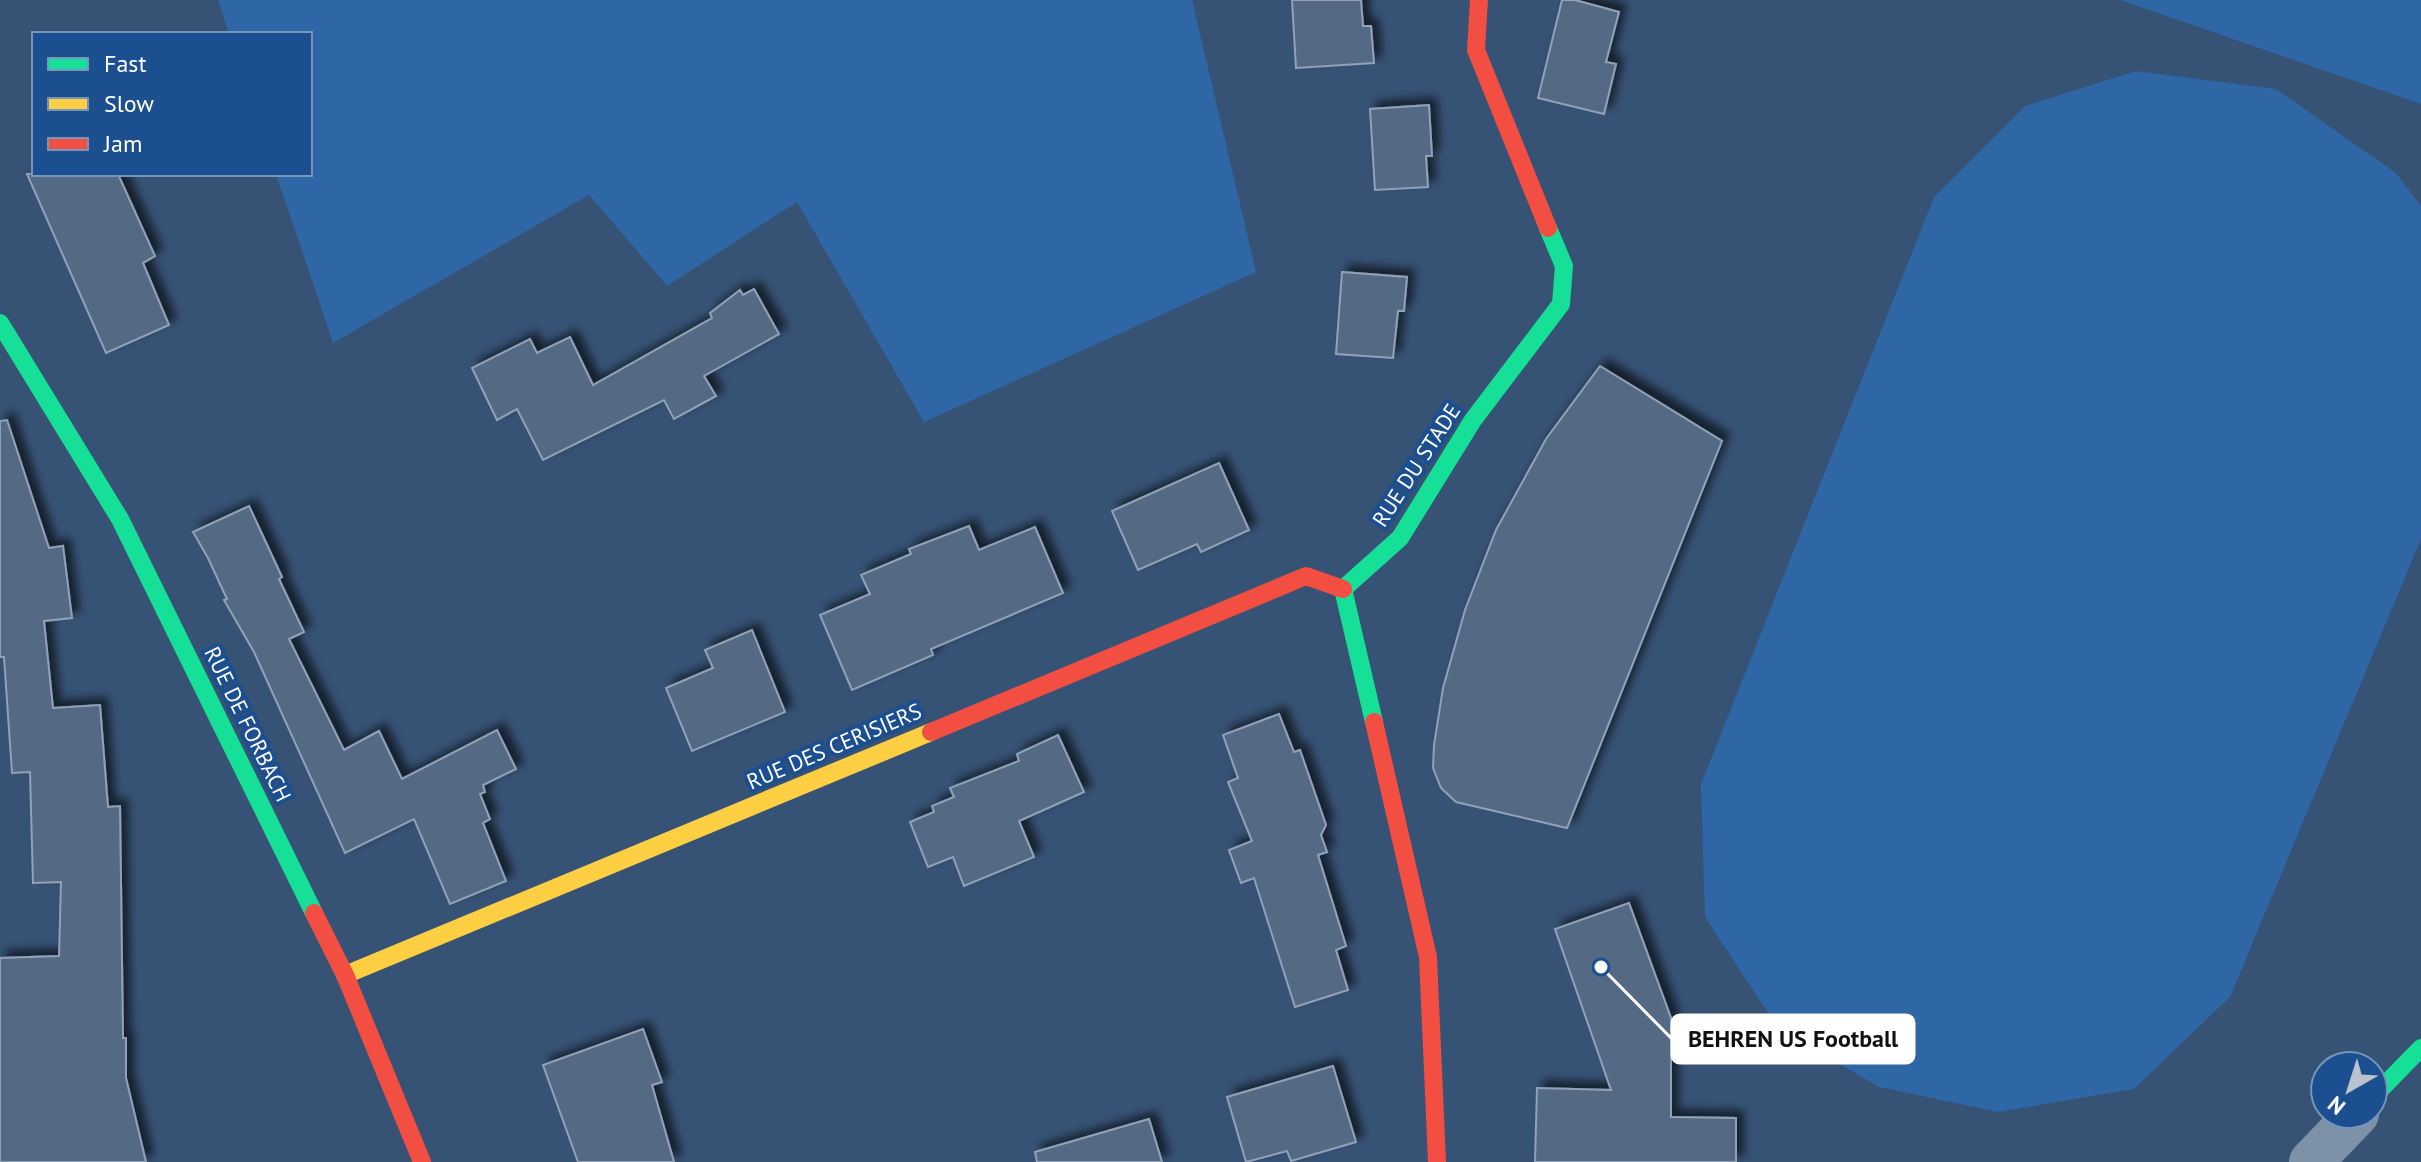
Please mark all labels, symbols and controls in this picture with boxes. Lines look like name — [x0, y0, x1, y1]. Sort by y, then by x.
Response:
legend — [32, 32, 312, 176]
text: Fast — [104, 48, 147, 79]
text: Slow — [104, 88, 154, 119]
text: Jam — [103, 128, 142, 159]
street label: RUE DU STADE — [1366, 398, 1466, 532]
street label: RUE DE FORBACH — [198, 642, 298, 806]
street label: RUE DES CERISIERS — [742, 697, 926, 795]
callout: BEHREN US Football — [1672, 1015, 1914, 1063]
text: BEHREN US Football — [1688, 1023, 1899, 1054]
north arrow — [2309, 1050, 2389, 1130]
text: N — [2322, 1090, 2351, 1121]

